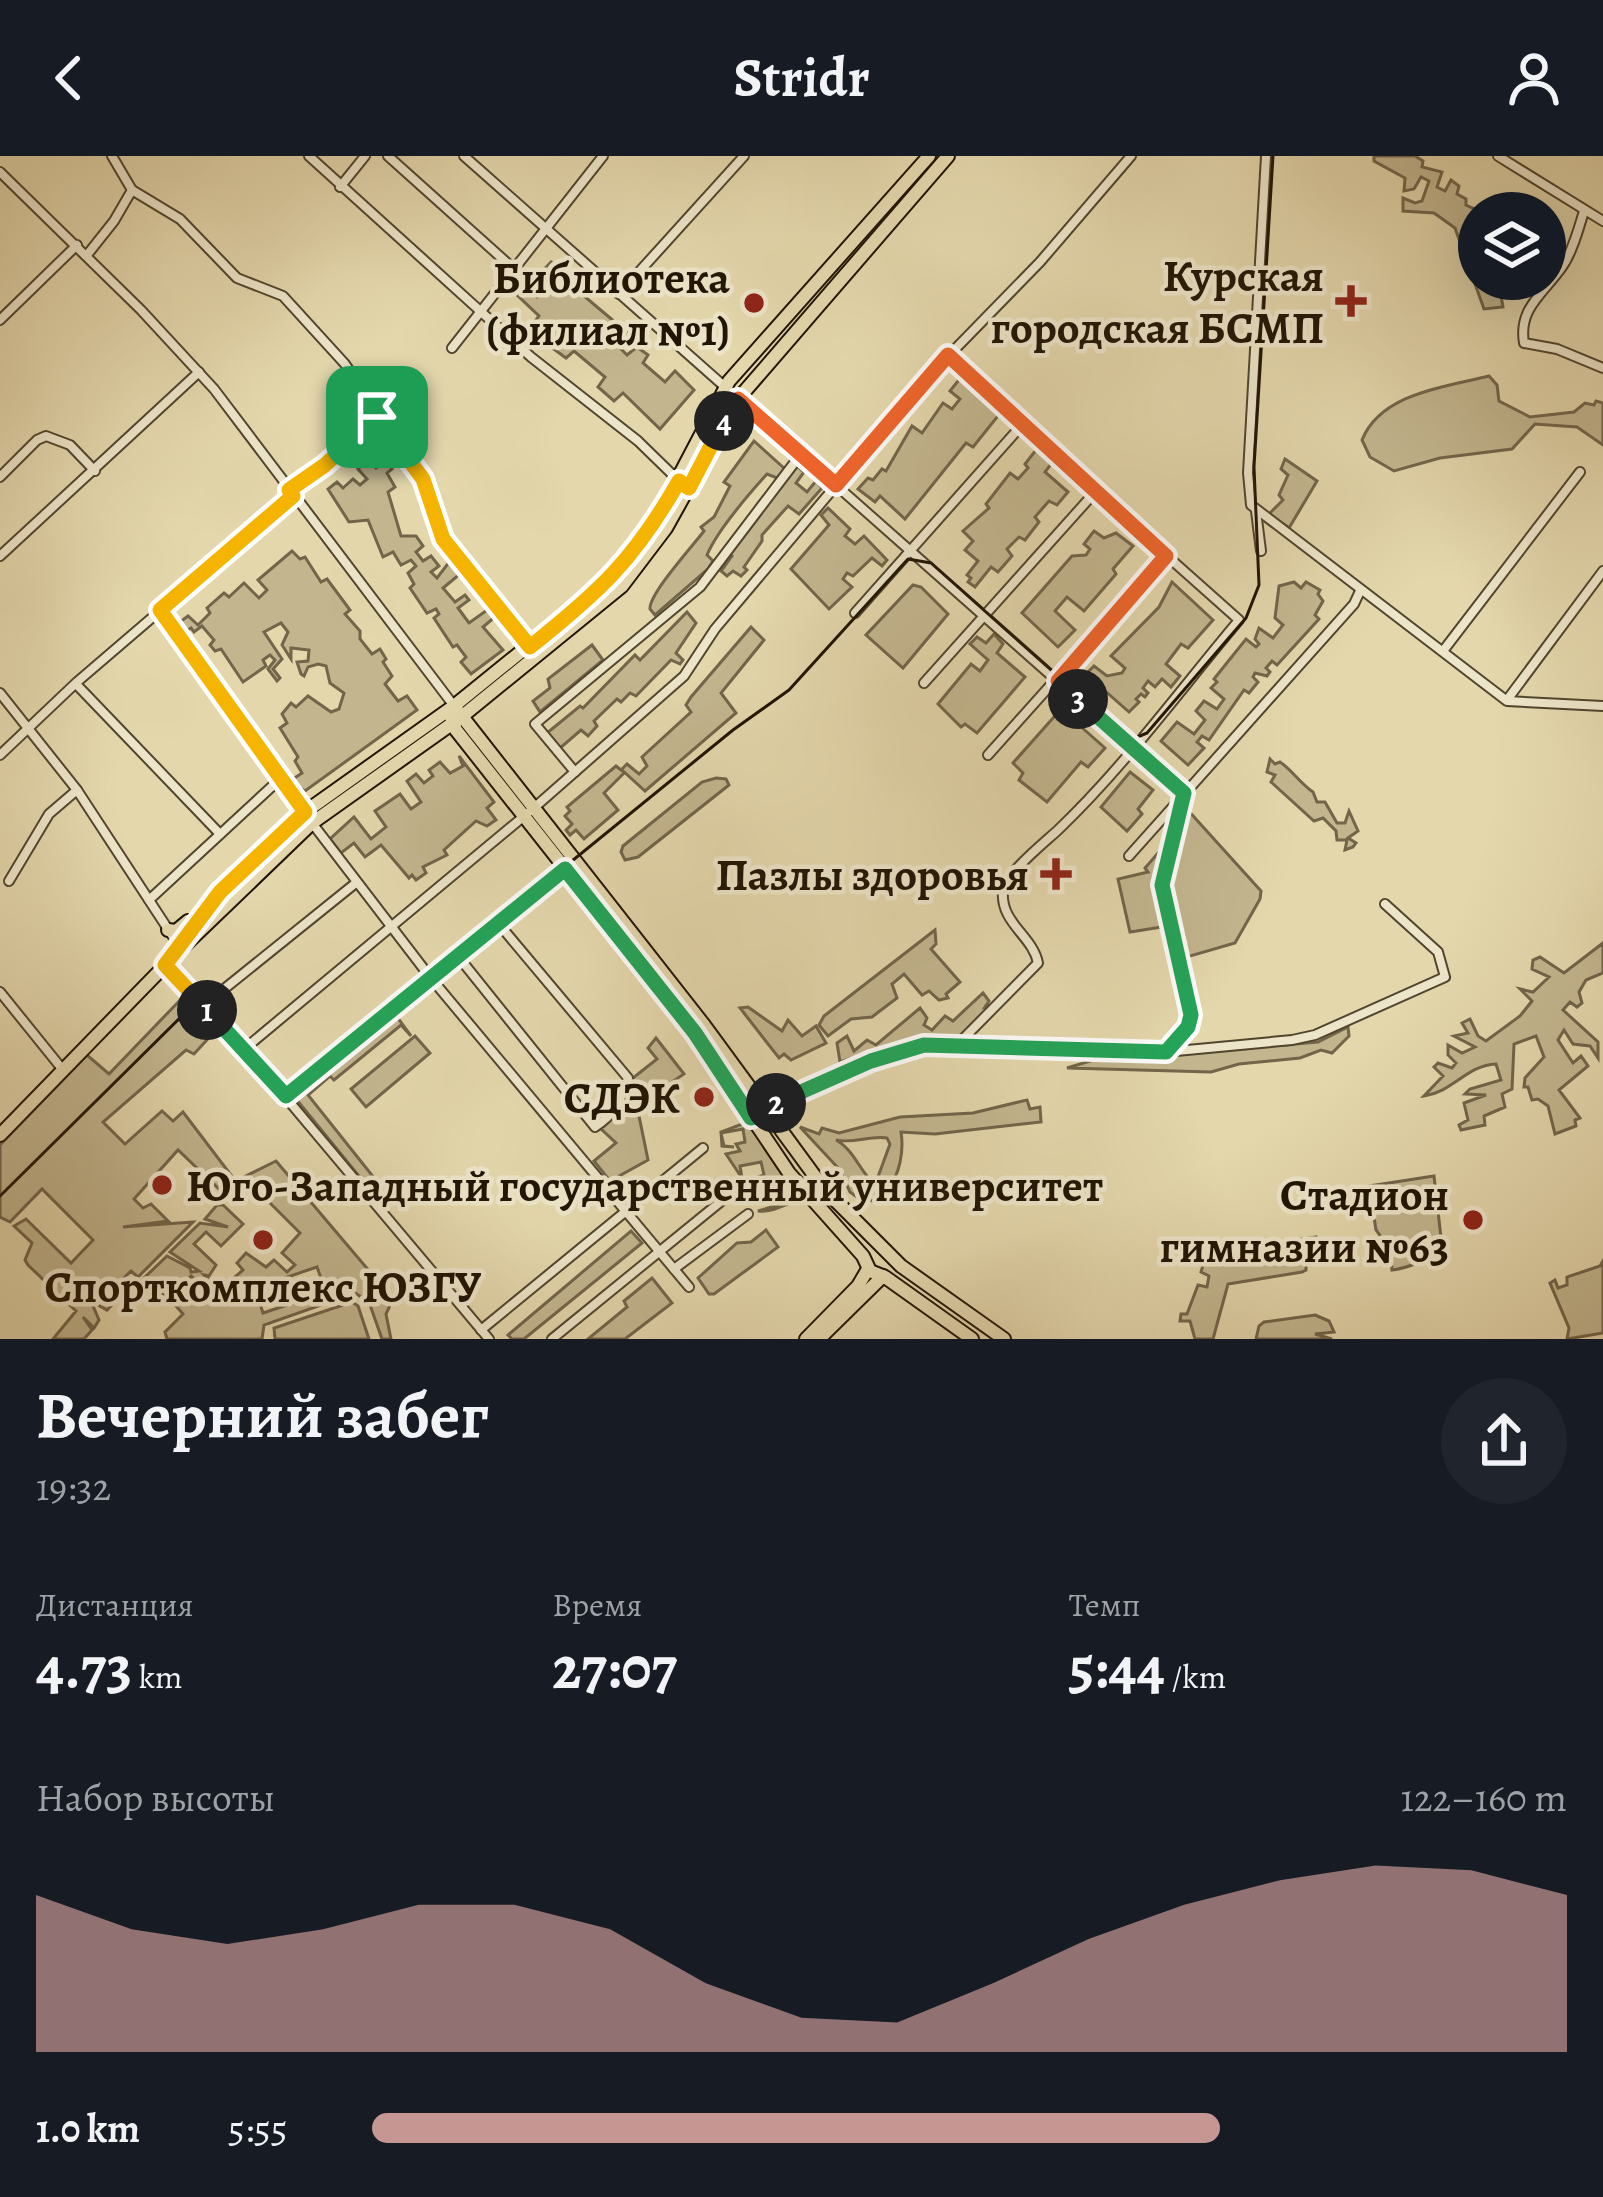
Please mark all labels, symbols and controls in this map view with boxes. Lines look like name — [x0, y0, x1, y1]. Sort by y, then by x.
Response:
text: Stridr — [733, 41, 870, 115]
icon: back — [36, 45, 102, 111]
icon: person — [1501, 45, 1567, 111]
map controls — [1458, 192, 1566, 300]
button: layers — [1458, 192, 1566, 300]
place label: Курская городская БСМП — [990, 245, 1324, 359]
place label: Библиотека (филиал №1) — [486, 247, 731, 361]
marker: Курская городская БСМП — [1335, 285, 1367, 317]
marker: Библиотека (филиал №1) — [741, 290, 767, 316]
pin — [326, 366, 428, 468]
icon: arrive — [344, 384, 410, 450]
pin: 4 — [694, 391, 754, 451]
text: 4 — [716, 398, 732, 443]
pin: 3 — [1048, 669, 1108, 729]
text: 3 — [1071, 676, 1085, 721]
place label: Пазлы здоровья — [716, 844, 1029, 906]
marker: Пазлы здоровья — [1040, 858, 1072, 890]
pin: 1 — [177, 980, 237, 1040]
text: 1 — [201, 987, 213, 1032]
place label: СДЭК — [564, 1067, 680, 1129]
pin: 2 — [746, 1073, 806, 1133]
text: 2 — [768, 1080, 784, 1125]
marker: СДЭК — [691, 1084, 717, 1110]
place label: Юго-Западный государственный университет — [186, 1155, 1103, 1217]
place label: Стадион гимназии №63 — [1159, 1164, 1449, 1278]
marker: Юго-Западный государственный университет — [149, 1172, 175, 1198]
marker: Стадион гимназии №63 — [1460, 1207, 1486, 1233]
marker: Спорткомплекс ЮЗГУ — [250, 1227, 276, 1253]
place label: Спорткомплекс ЮЗГУ — [45, 1256, 482, 1318]
text: Вечерний забег — [36, 1370, 489, 1460]
button: share — [1441, 1378, 1567, 1504]
text: 19:32 — [36, 1460, 111, 1513]
text: Дистанция — [36, 1582, 193, 1627]
text: Время — [552, 1582, 642, 1627]
text: Темп — [1069, 1582, 1141, 1627]
text: 4.73 — [36, 1627, 132, 1709]
text: 27:07 — [552, 1627, 677, 1709]
text: 5:44 — [1069, 1627, 1165, 1709]
text: km — [132, 1654, 183, 1699]
text: /km — [1165, 1654, 1226, 1699]
text: Набор высоты — [36, 1771, 275, 1824]
text: 122–160 m — [1401, 1771, 1567, 1824]
text: 1.0 km — [36, 2102, 140, 2155]
text: 5:55 — [228, 2102, 288, 2155]

